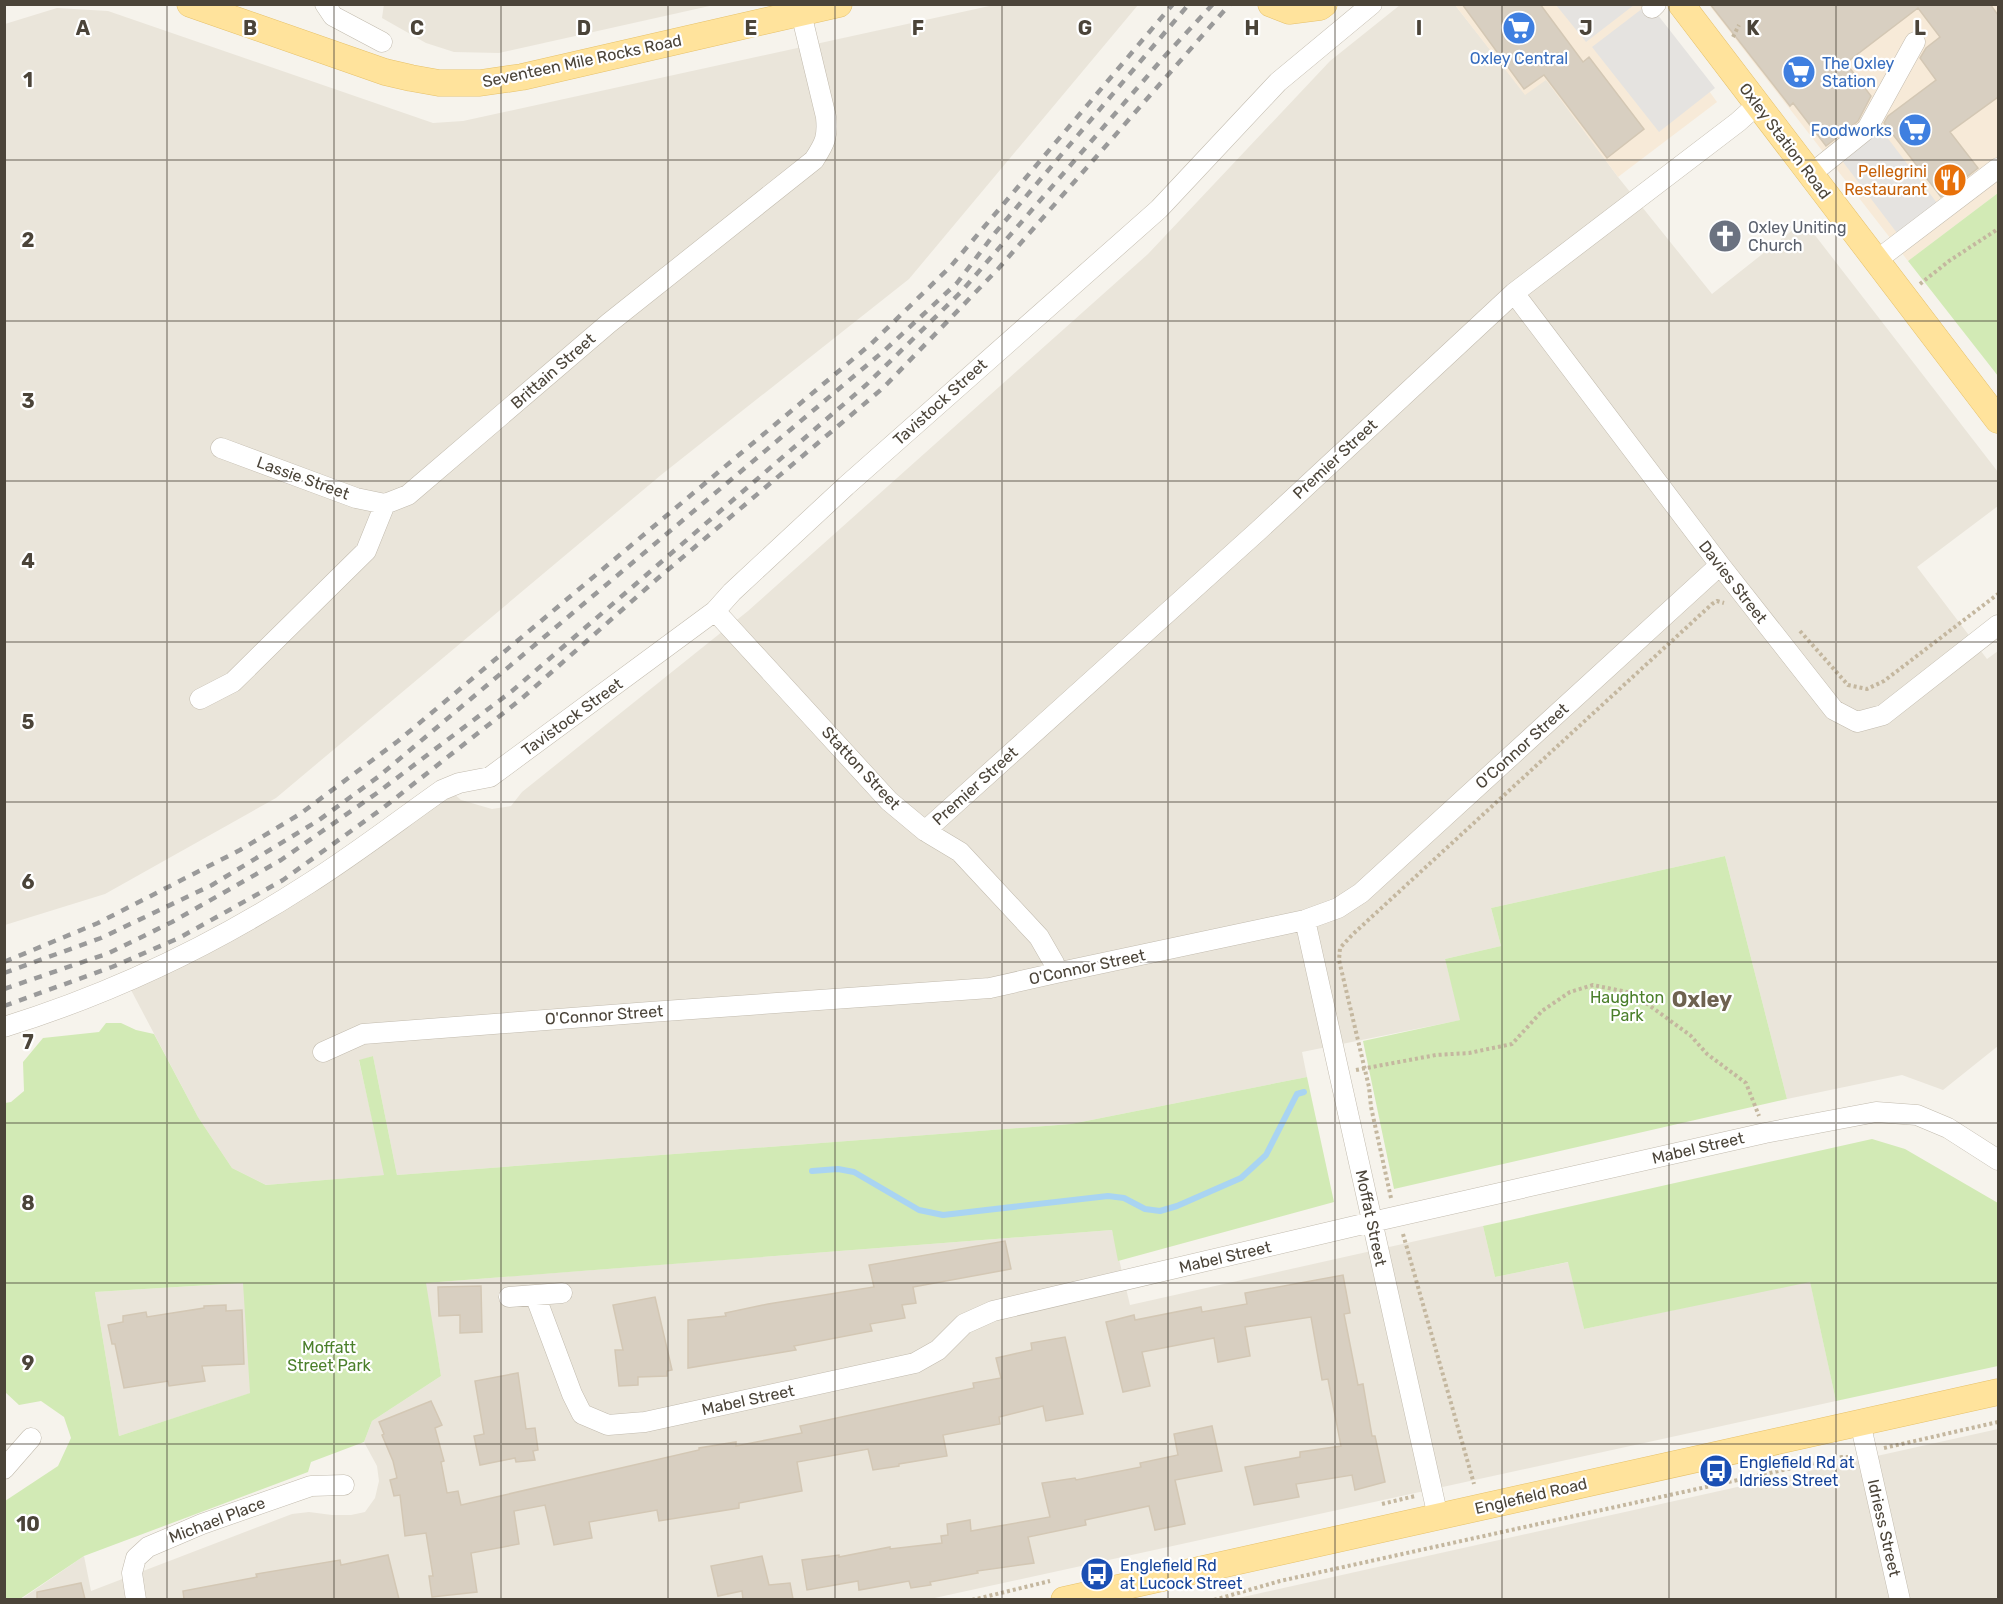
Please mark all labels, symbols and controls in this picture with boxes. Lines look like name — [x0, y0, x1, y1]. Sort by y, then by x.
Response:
supermarket icon: Oxley Central — [1501, 10, 1537, 46]
text: A — [76, 16, 91, 40]
text: B — [243, 16, 257, 40]
text: C — [410, 16, 424, 40]
text: D — [577, 16, 591, 40]
text: E — [745, 16, 757, 40]
text: F — [912, 16, 924, 40]
text: G — [1078, 16, 1092, 40]
text: H — [1245, 16, 1259, 40]
text: I — [1416, 16, 1422, 40]
text: J — [1579, 16, 1593, 40]
text: K — [1746, 16, 1760, 40]
text: L — [1914, 16, 1926, 40]
street label: Seventeen Mile Rocks Road — [481, 31, 683, 91]
place label: Oxley Central — [1470, 49, 1568, 68]
supermarket icon: The Oxley Station — [1781, 54, 1817, 90]
place label: The Oxley Station — [1822, 54, 1895, 91]
text: 1 — [23, 68, 33, 92]
street label: Oxley Station Road — [1735, 79, 1835, 203]
supermarket icon: Foodworks — [1897, 112, 1933, 148]
place label: Foodworks — [1811, 121, 1892, 140]
place label: Pellegrini Restaurant — [1844, 162, 1927, 199]
restaurant icon: Pellegrini Restaurant — [1932, 162, 1968, 198]
church icon: Oxley Uniting Church — [1707, 218, 1743, 254]
place label: Oxley Uniting Church — [1748, 218, 1846, 255]
text: 2 — [22, 228, 35, 252]
street label: Brittain Street — [507, 329, 599, 413]
street label: Tavistock Street — [889, 355, 991, 449]
text: 3 — [21, 389, 35, 413]
street label: Premier Street — [1289, 415, 1381, 503]
street label: Lassie Street — [254, 452, 352, 504]
street label: Davies Street — [1695, 537, 1771, 627]
text: 4 — [21, 549, 35, 573]
street label: Tavistock Street — [518, 674, 626, 760]
street label: O'Connor Street — [1472, 699, 1572, 793]
text: 5 — [22, 710, 35, 734]
street label: Statton Street — [818, 723, 904, 813]
street label: Premier Street — [928, 743, 1022, 829]
text: 6 — [21, 870, 35, 894]
street label: O'Connor Street — [1027, 945, 1147, 989]
district label: Oxley — [1672, 986, 1732, 1013]
park label: Haughton Park — [1590, 988, 1664, 1025]
street label: O'Connor Street — [544, 1001, 664, 1029]
text: 7 — [22, 1030, 34, 1054]
street label: Mabel Street — [1650, 1128, 1746, 1168]
street label: Moffat Street — [1352, 1168, 1390, 1268]
text: 8 — [21, 1191, 35, 1215]
street label: Mabel Street — [1177, 1237, 1273, 1277]
park label: Moffatt Street Park — [287, 1338, 371, 1375]
text: 9 — [22, 1351, 35, 1375]
street label: Mabel Street — [700, 1381, 796, 1419]
bus stop icon: Englefield Rd at Idriess Street — [1698, 1453, 1734, 1489]
place label: Englefield Rd at Idriess Street — [1739, 1453, 1855, 1490]
street label: Englefield Road — [1473, 1474, 1589, 1518]
street label: Idriess Street — [1864, 1477, 1904, 1579]
street label: Michael Place — [166, 1493, 268, 1547]
text: 10 — [16, 1512, 40, 1536]
bus stop icon: Englefield Rd at Lucock Street — [1079, 1556, 1115, 1592]
place label: Englefield Rd at Lucock Street — [1120, 1556, 1242, 1593]

